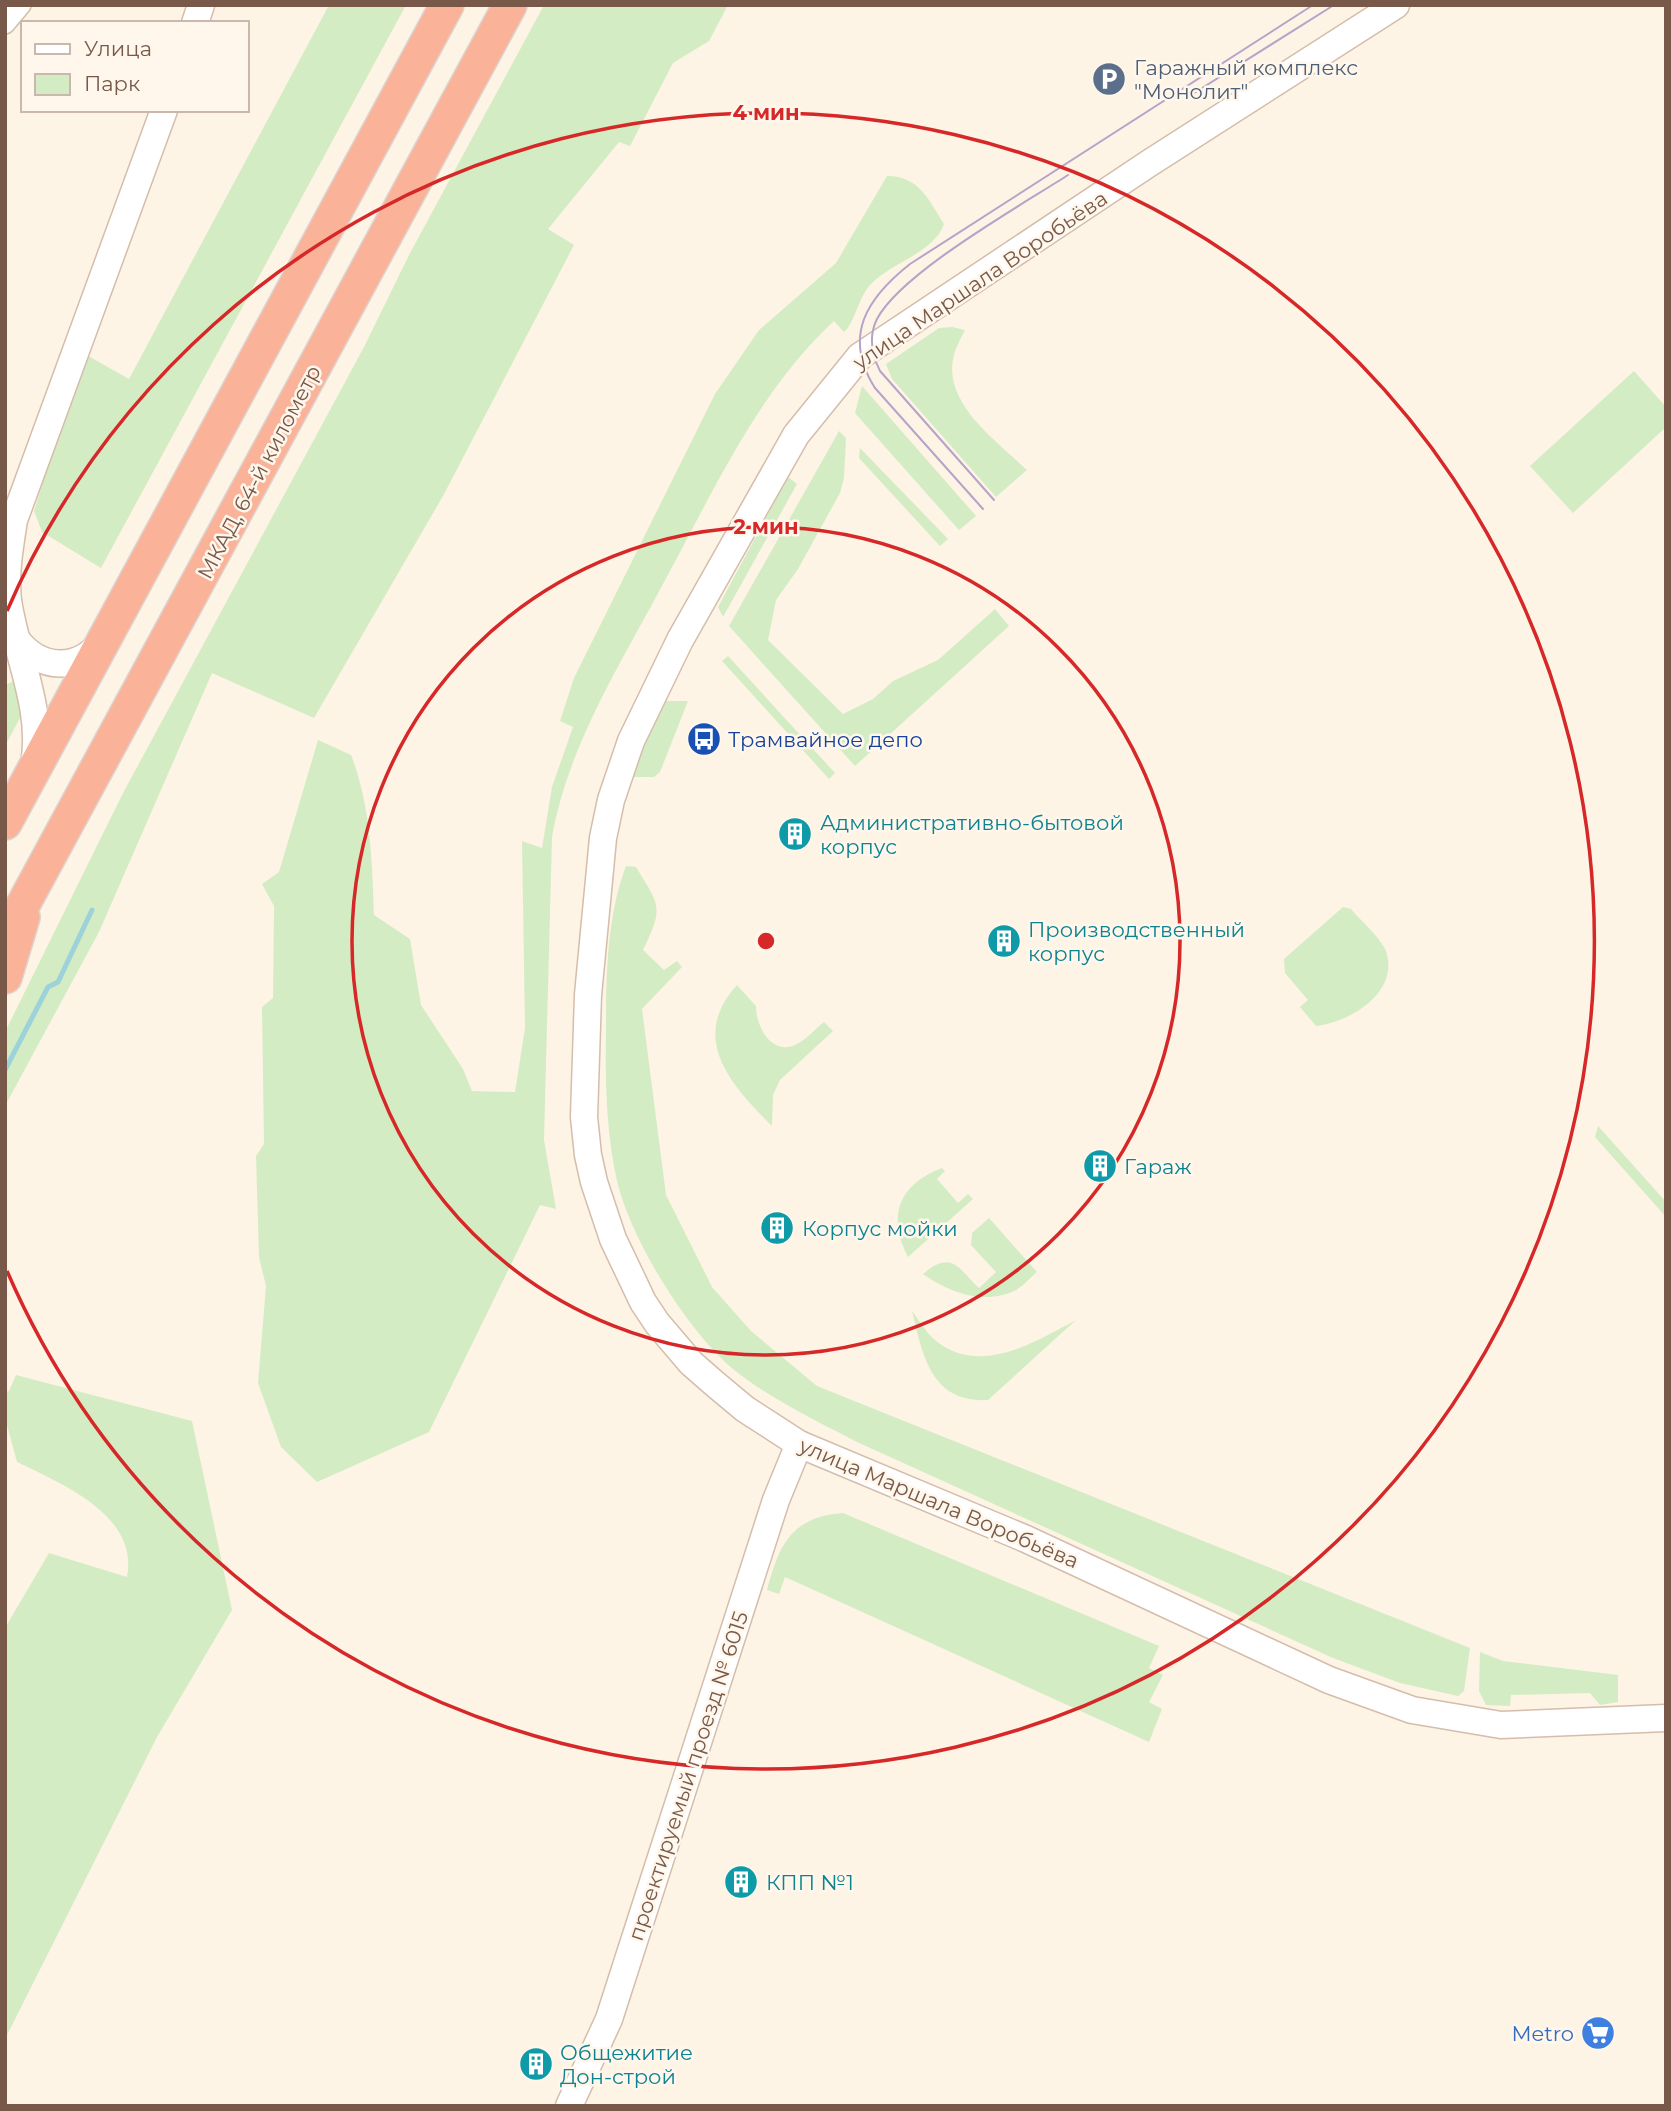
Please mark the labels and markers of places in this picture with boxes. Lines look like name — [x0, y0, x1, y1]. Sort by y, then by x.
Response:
place label: Гаражный комплекс "Монолит" — [1134, 55, 1358, 104]
parking icon: Гаражный комплекс "Монолит" — [1090, 60, 1128, 98]
bus stop icon: Трамвайное депо — [685, 720, 723, 758]
place label: Трамвайное депо — [728, 727, 923, 752]
place label: Административно-бытовой корпус — [820, 810, 1124, 859]
building icon: Административно-бытовой корпус — [776, 815, 814, 853]
place label: Производственный корпус — [1028, 917, 1245, 966]
building icon: Производственный корпус — [985, 922, 1023, 960]
centre of rings — [754, 929, 778, 953]
building icon: Гараж — [1081, 1147, 1119, 1185]
place label: Гараж — [1124, 1154, 1192, 1179]
building icon: Корпус мойки — [758, 1209, 796, 1247]
place label: Корпус мойки — [802, 1216, 958, 1241]
building icon: КПП №1 — [722, 1863, 760, 1901]
place label: КПП №1 — [766, 1870, 854, 1895]
supermarket icon: Metro — [1579, 2014, 1617, 2052]
place label: Metro — [1511, 2021, 1574, 2046]
place label: Общежитие Дон-строй — [560, 2040, 693, 2089]
building icon: Общежитие Дон-строй — [517, 2045, 555, 2083]

